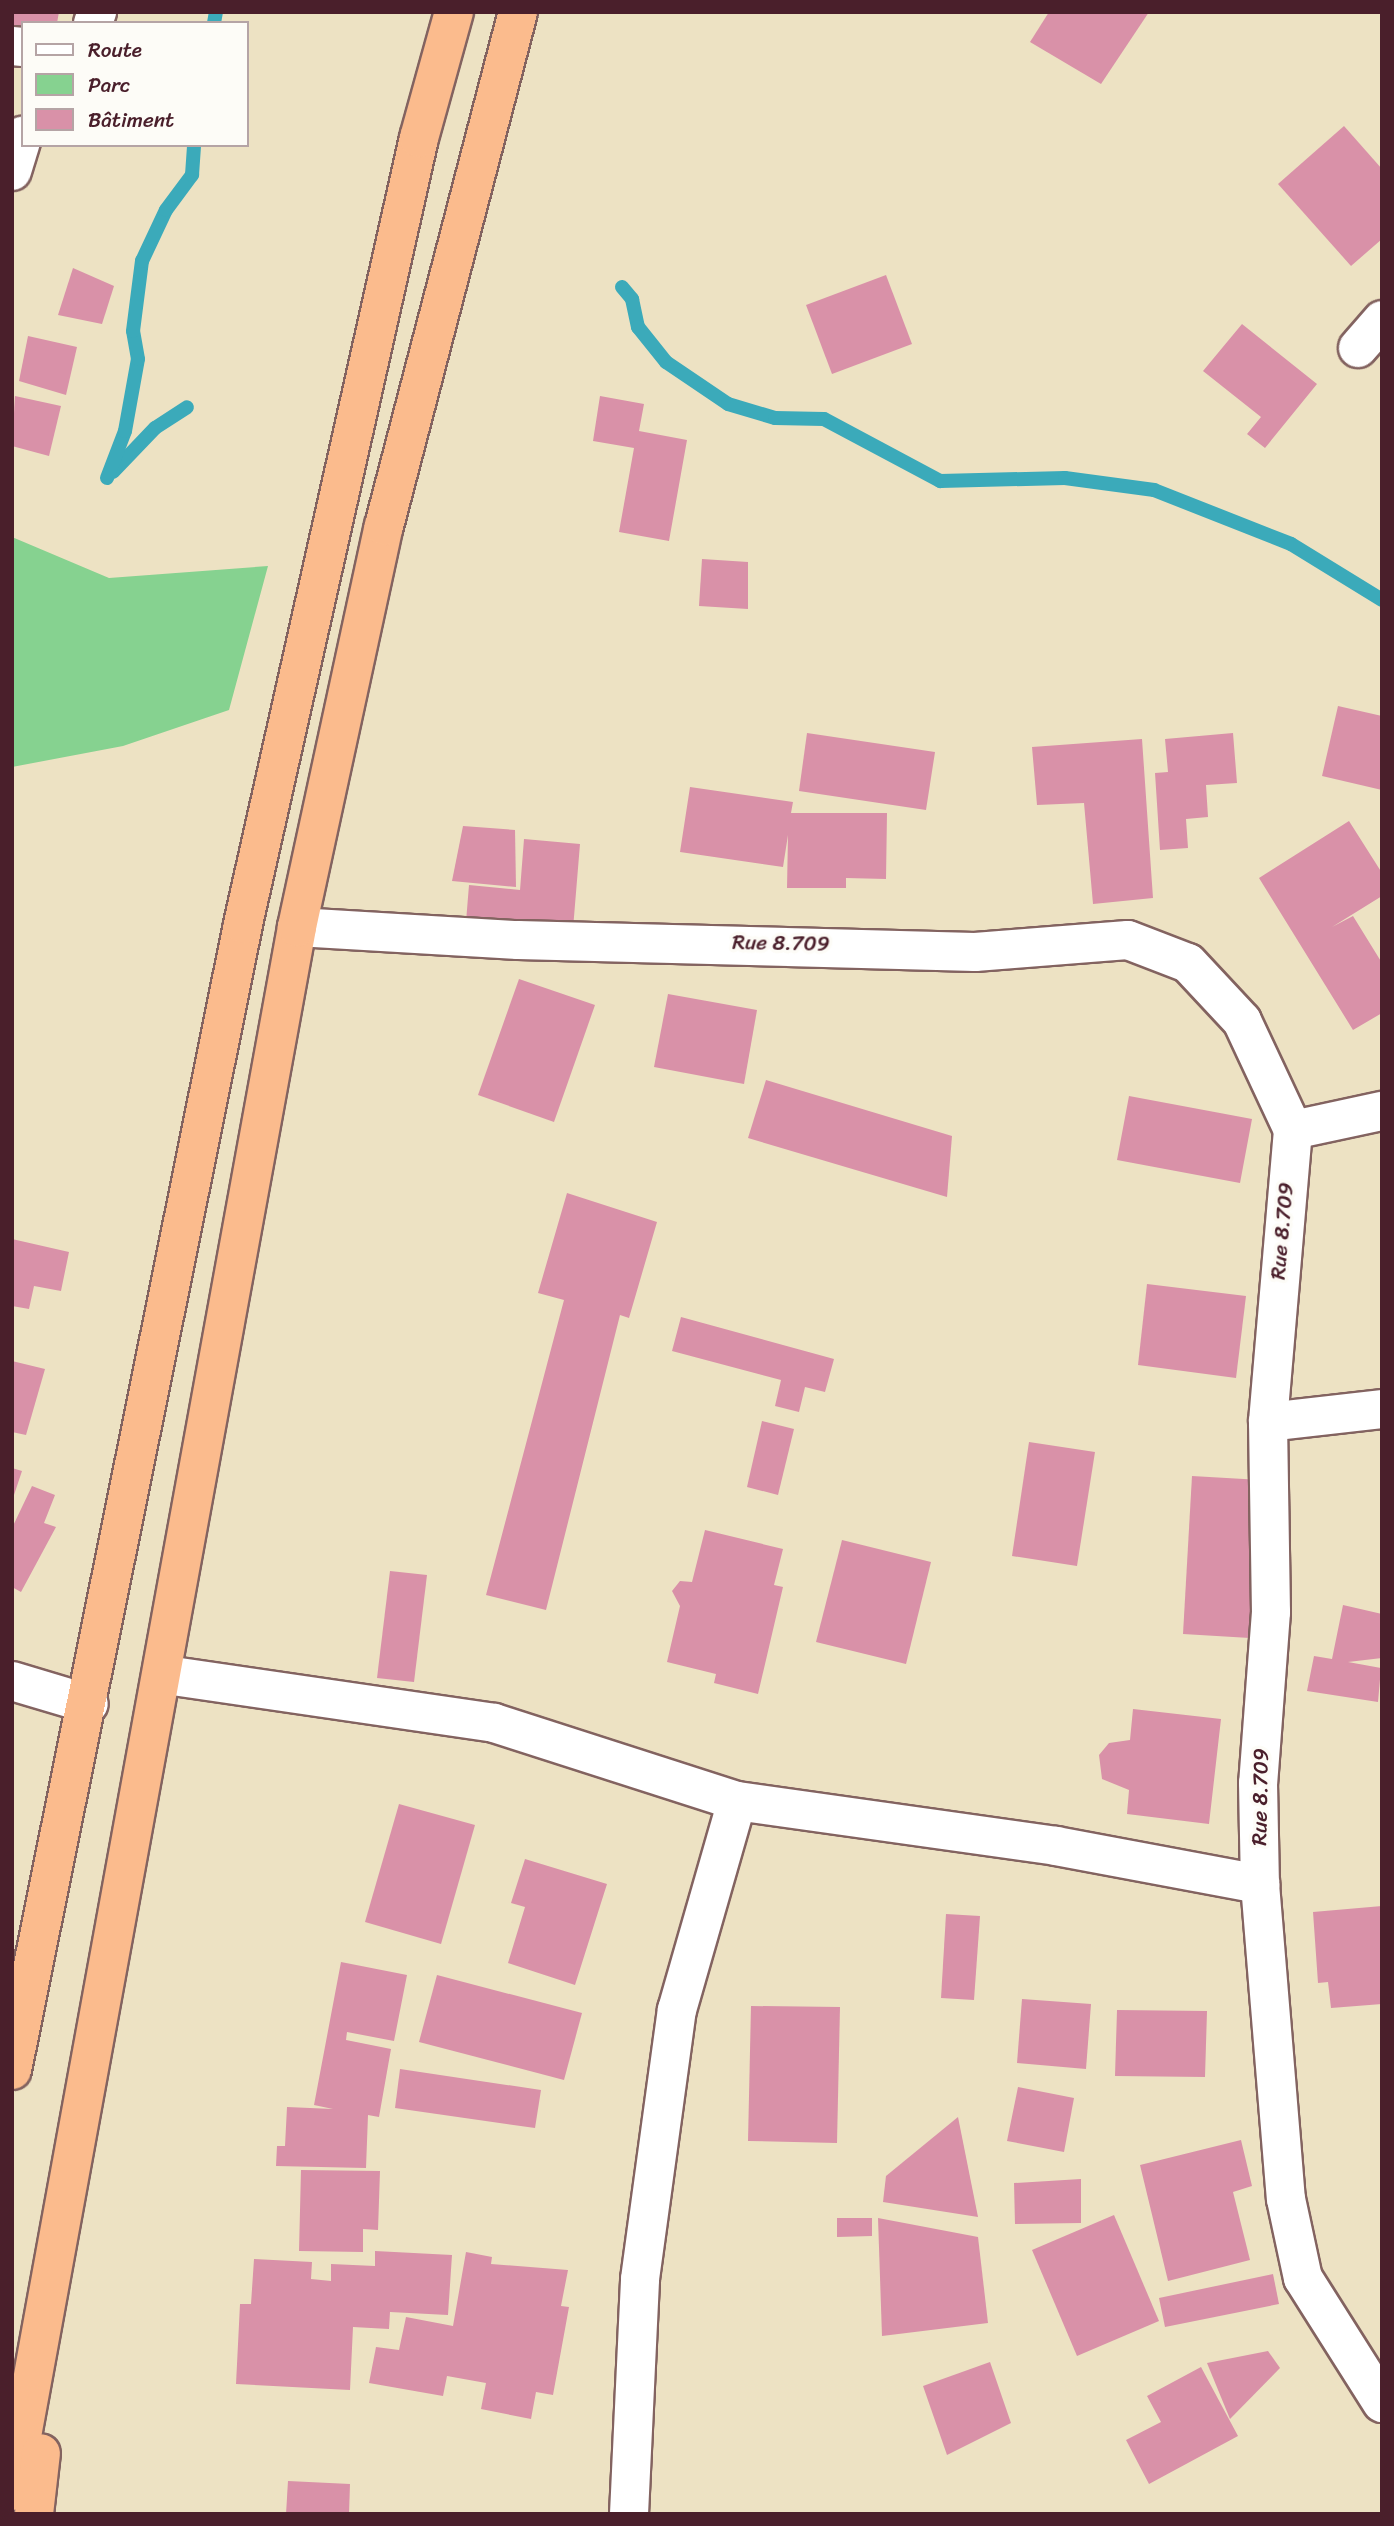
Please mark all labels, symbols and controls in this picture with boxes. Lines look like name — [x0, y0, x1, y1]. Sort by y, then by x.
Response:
legend — [21, 21, 248, 147]
text: Route — [88, 31, 142, 69]
text: Parc — [88, 66, 130, 104]
text: Bâtiment — [88, 101, 174, 139]
street label: Rue 8.709 — [732, 930, 830, 956]
street label: Rue 8.709 — [1265, 1181, 1299, 1281]
street label: Rue 8.709 — [1247, 1748, 1273, 1846]

